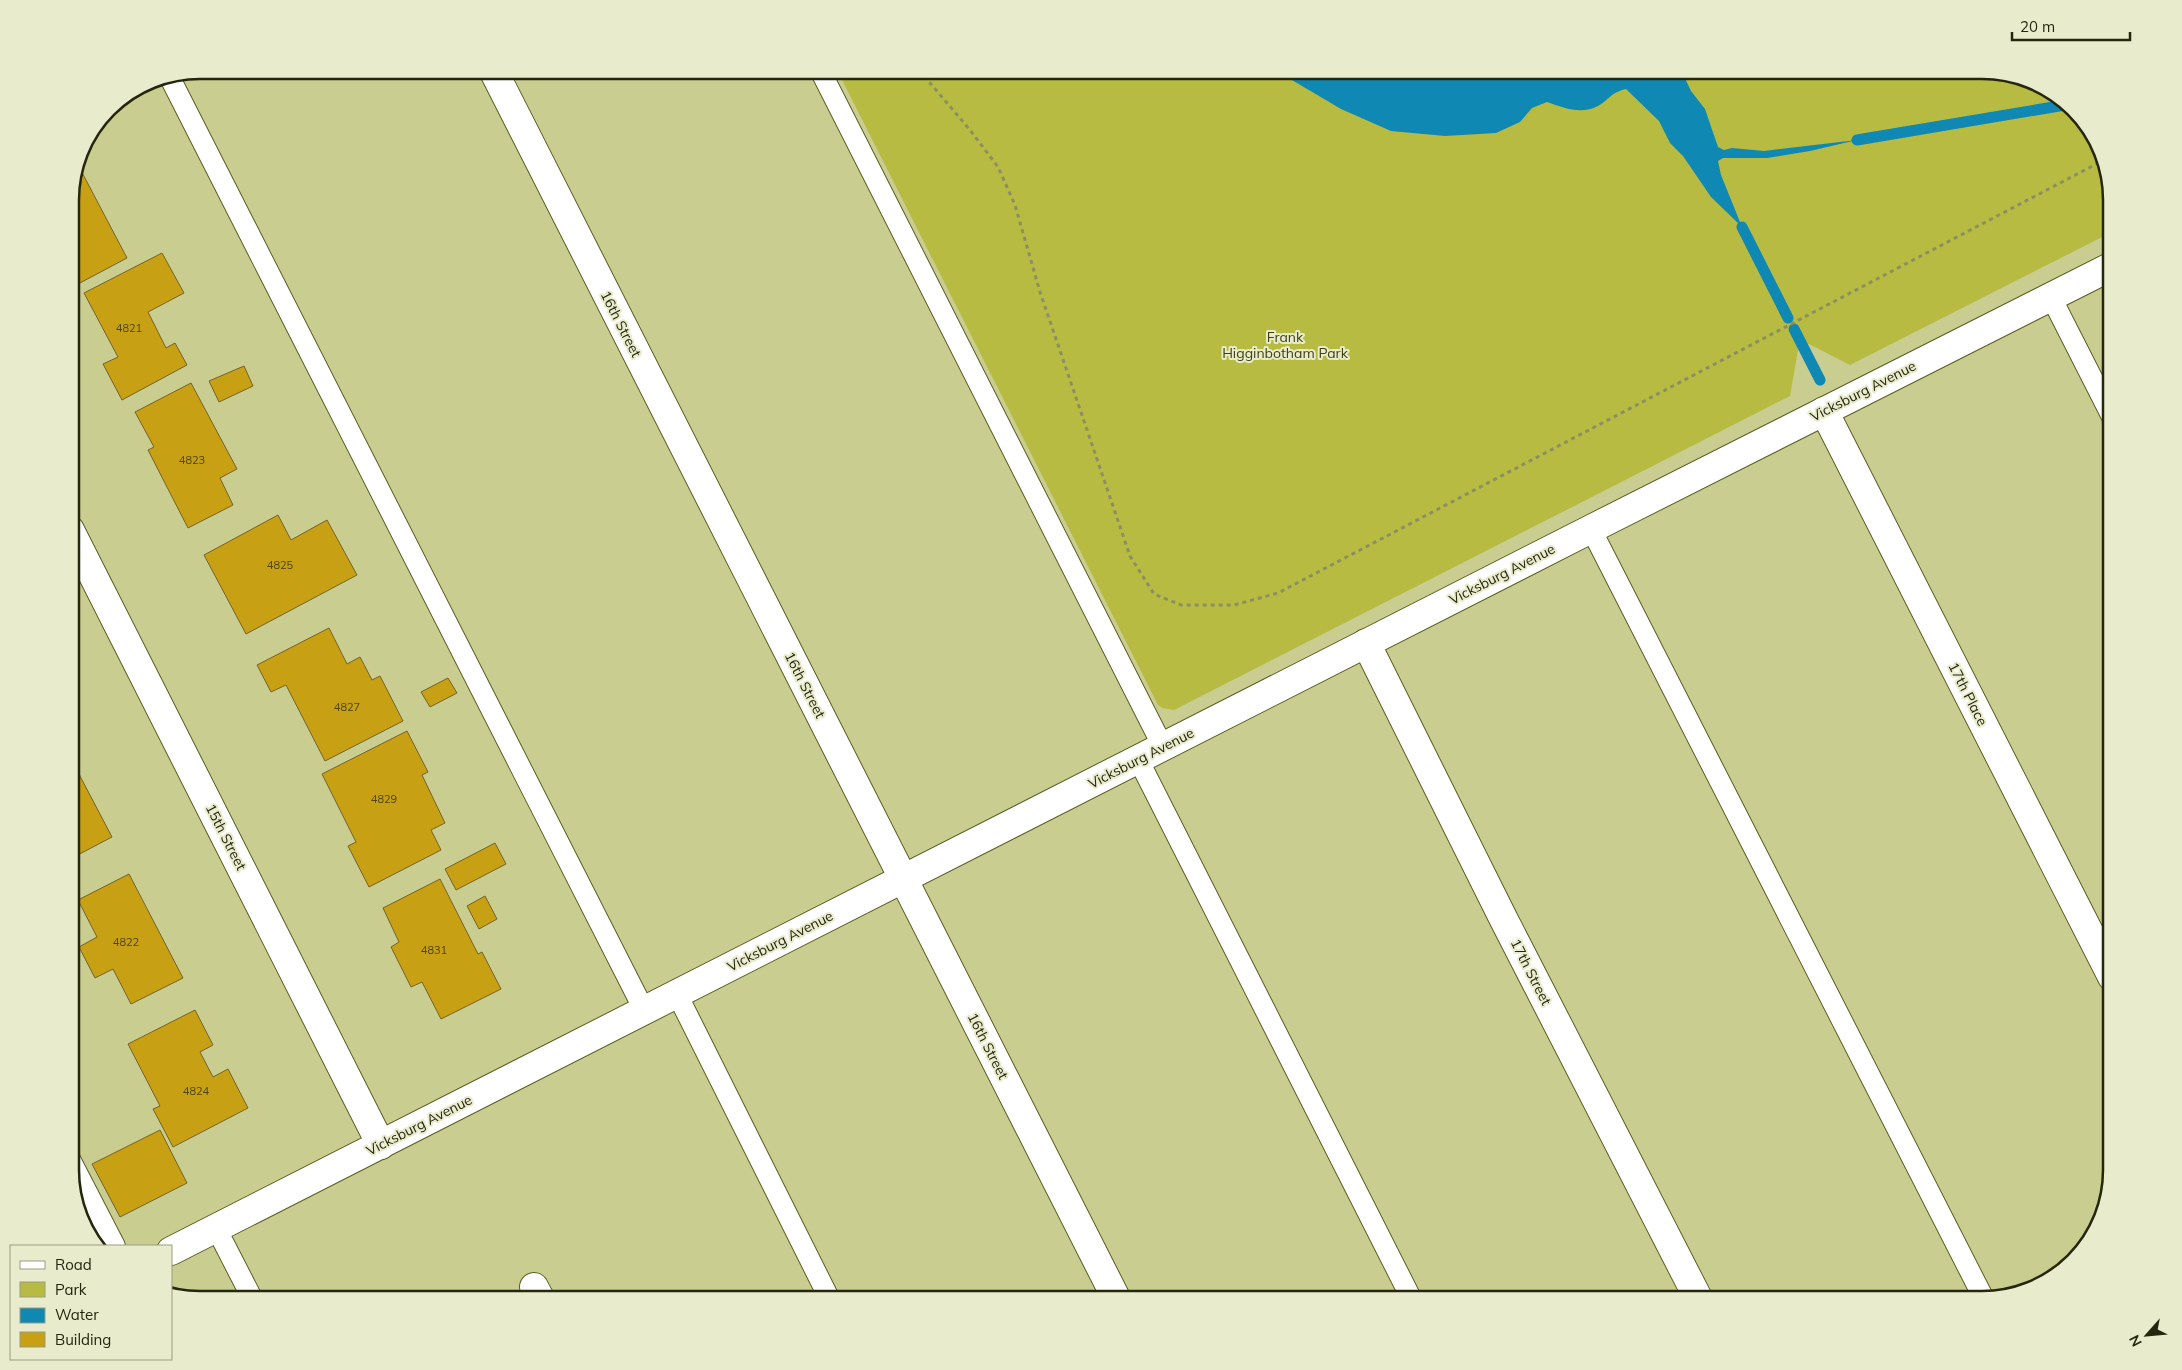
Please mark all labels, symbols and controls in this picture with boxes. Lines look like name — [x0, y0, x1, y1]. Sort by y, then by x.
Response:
scale bar — [2012, 10, 2130, 42]
text: 20 m — [2020, 17, 2055, 36]
street label: 16th Street — [597, 288, 645, 360]
house number: 4821 — [116, 321, 142, 335]
park label: Frank Higginbotham Park — [1222, 328, 1349, 362]
street label: Vicksburg Avenue — [1807, 357, 1919, 425]
house number: 4823 — [179, 453, 205, 467]
street label: Vicksburg Avenue — [1446, 540, 1558, 608]
house number: 4825 — [267, 558, 294, 572]
street label: 16th Street — [781, 649, 829, 721]
street label: 17th Place — [1944, 659, 1992, 729]
house number: 4827 — [334, 700, 360, 714]
street label: Vicksburg Avenue — [1085, 724, 1197, 792]
house number: 4829 — [371, 792, 397, 806]
street label: 15th Street — [202, 801, 250, 873]
street label: Vicksburg Avenue — [724, 907, 836, 975]
house number: 4822 — [113, 935, 140, 949]
street label: 17th Street — [1507, 936, 1555, 1008]
house number: 4831 — [421, 943, 447, 957]
street label: 16th Street — [964, 1010, 1012, 1082]
house number: 4824 — [183, 1084, 210, 1098]
street label: Vicksburg Avenue — [363, 1091, 475, 1159]
legend — [10, 1245, 172, 1360]
text: Road — [55, 1255, 92, 1274]
text: Park — [55, 1280, 87, 1299]
text: Water — [55, 1305, 99, 1324]
north arrow — [2122, 1310, 2172, 1360]
text: Building — [55, 1330, 111, 1349]
text: N — [2125, 1332, 2146, 1350]

